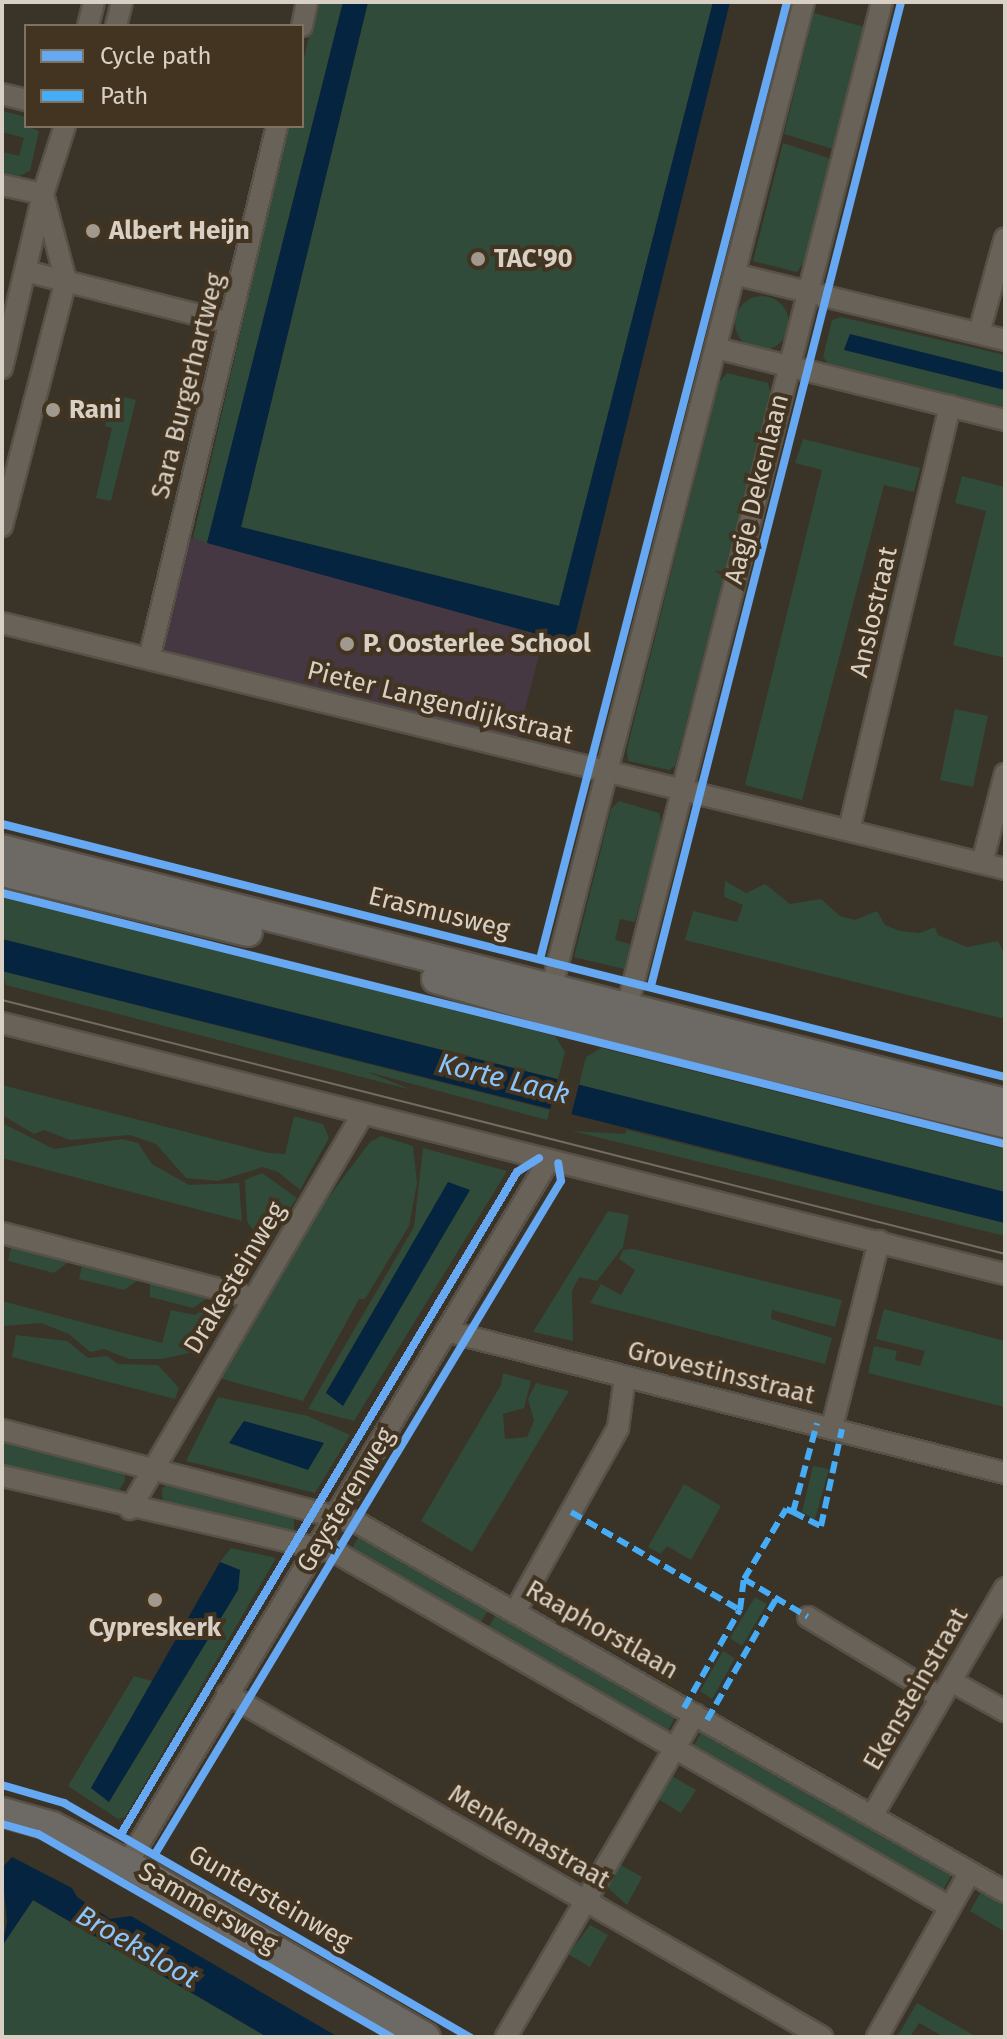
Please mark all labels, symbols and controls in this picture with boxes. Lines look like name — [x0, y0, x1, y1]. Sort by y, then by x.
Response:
legend — [24, 24, 304, 128]
text: Cycle path — [100, 42, 212, 70]
text: Path — [100, 82, 148, 110]
place label: Albert Heijn — [109, 215, 250, 247]
marker: Albert Heijn — [84, 222, 102, 240]
place label: TAC'90 — [494, 243, 573, 275]
marker: TAC'90 — [469, 250, 487, 268]
street label: Sara Burgerhartweg — [145, 270, 231, 502]
street label: Aagje Dekenlaan — [718, 391, 796, 587]
place label: Rani — [69, 394, 121, 426]
marker: Rani — [44, 401, 62, 419]
street label: Anslostraat — [844, 544, 904, 680]
place label: P. Oosterlee School — [363, 628, 591, 660]
marker: P. Oosterlee School — [338, 635, 356, 653]
street label: Pieter Langendijkstraat — [304, 655, 576, 751]
street label: Erasmusweg — [365, 880, 513, 946]
water label: Korte Laak — [435, 1046, 573, 1112]
street label: Drakesteinweg — [177, 1196, 293, 1360]
street label: Grovestinsstraat — [624, 1335, 818, 1411]
street label: Geysterenweg — [291, 1422, 401, 1578]
street label: Raaphorstlaan — [520, 1574, 684, 1686]
marker: Cypreskerk — [146, 1591, 164, 1609]
street label: Ekensteinstraat — [857, 1602, 975, 1776]
place label: Cypreskerk — [89, 1612, 221, 1644]
street label: Menkemastraat — [443, 1778, 615, 1896]
street label: Guntersteinweg — [183, 1839, 357, 1957]
street label: Sammersweg — [133, 1856, 283, 1960]
water label: Broeksloot — [70, 1899, 204, 1995]

